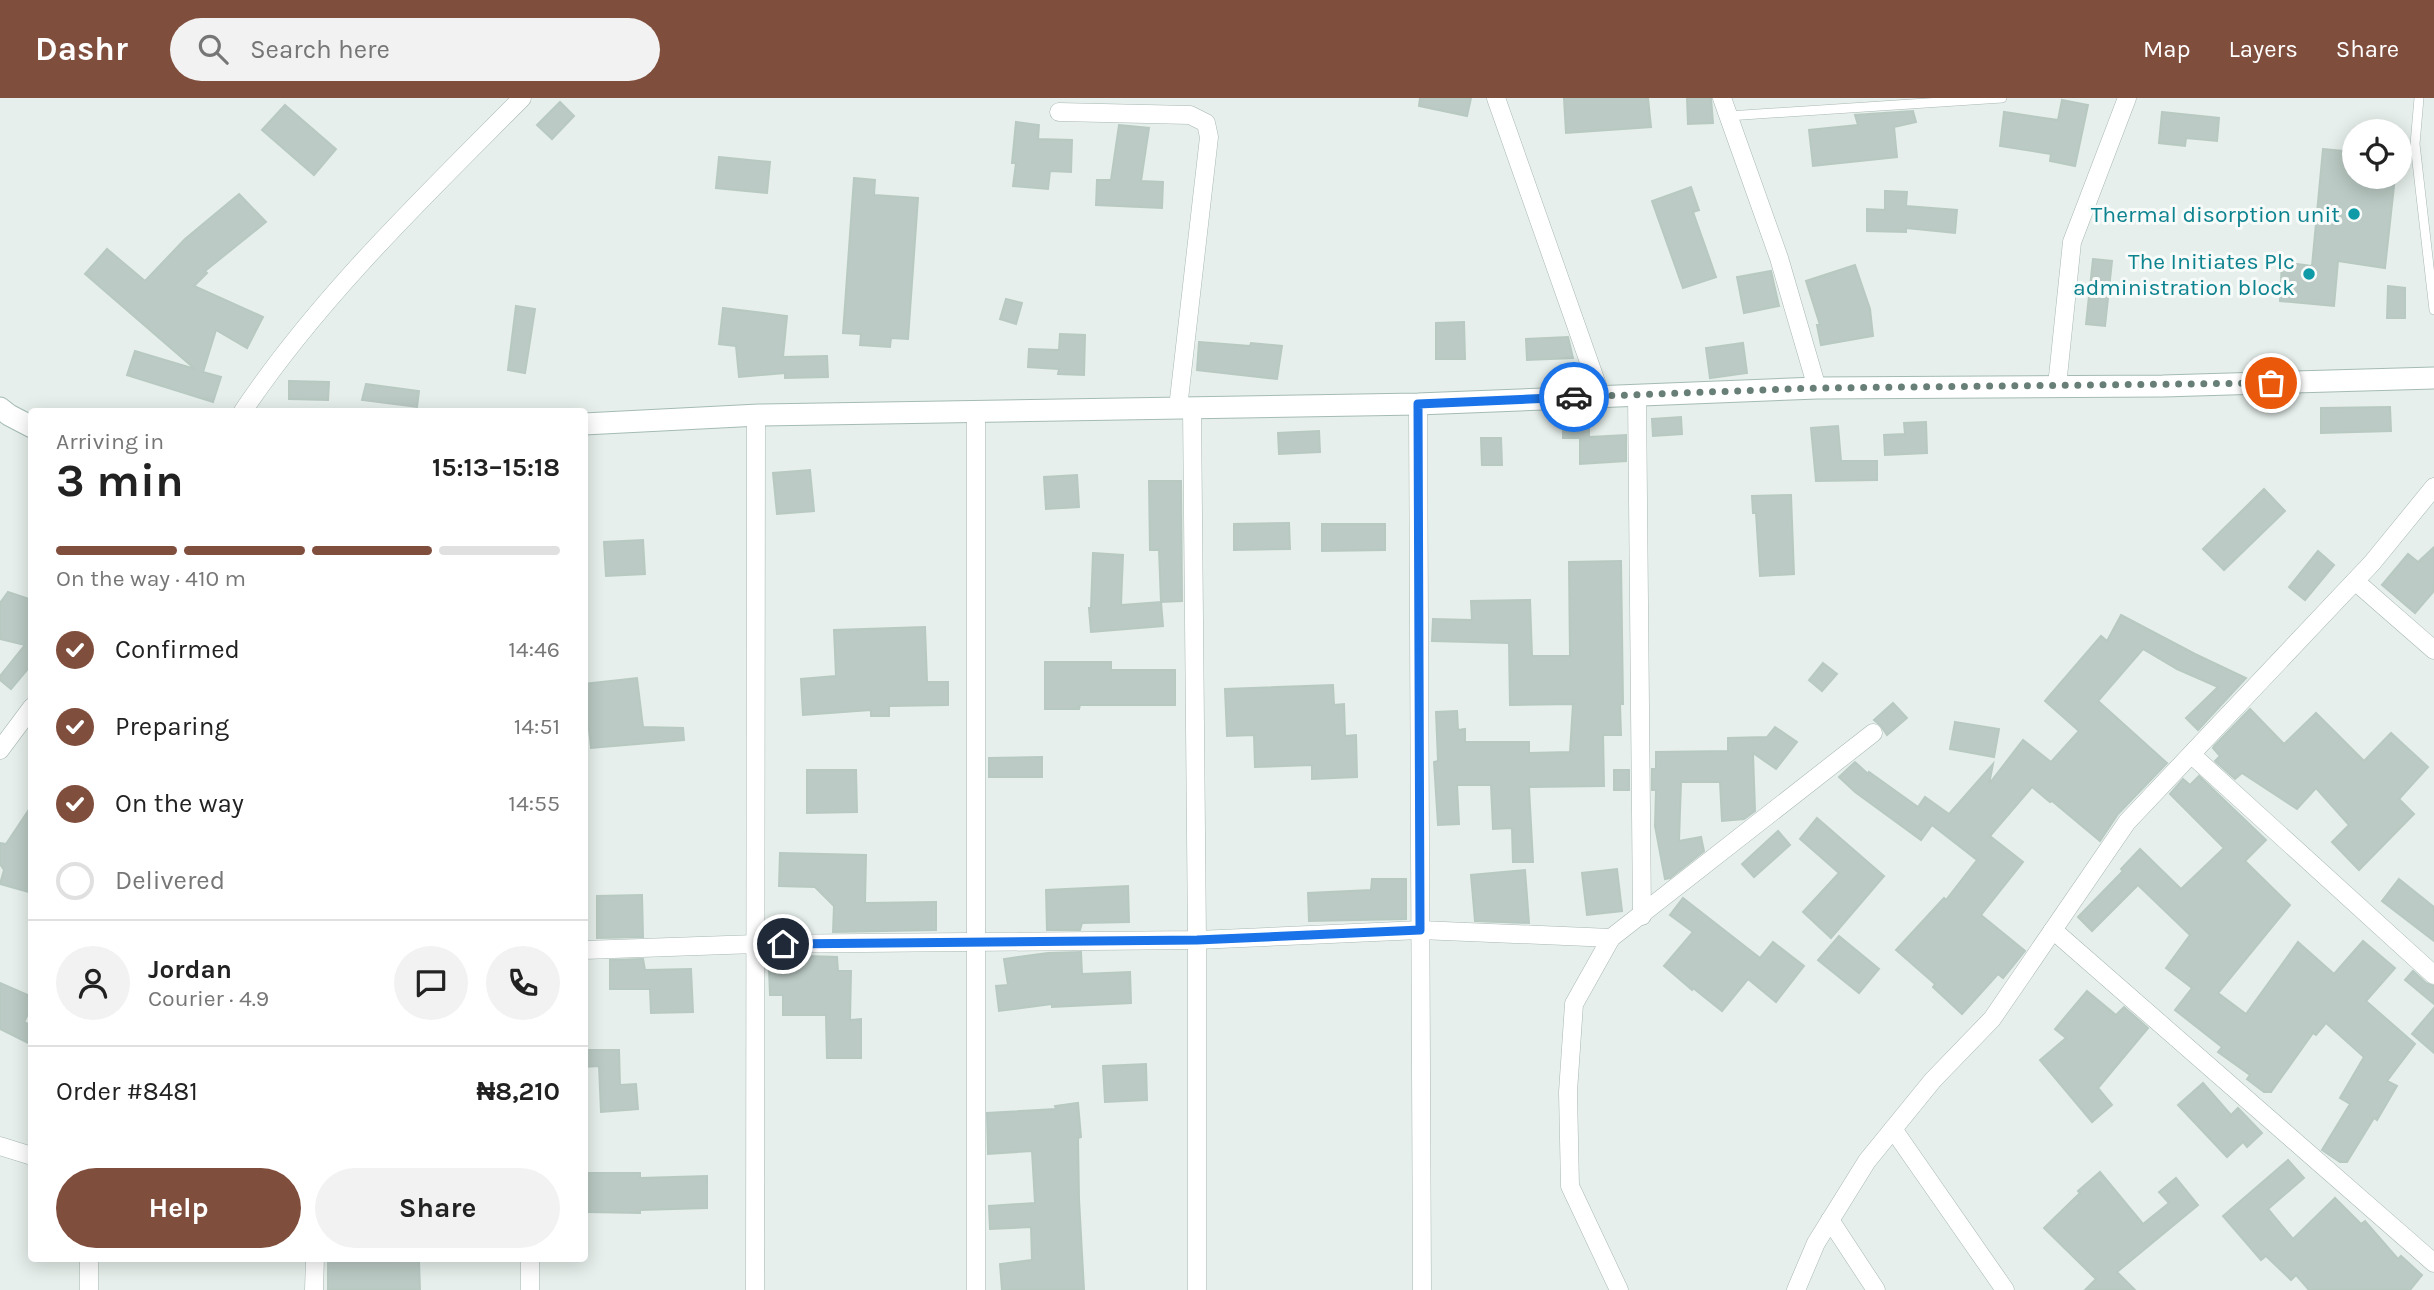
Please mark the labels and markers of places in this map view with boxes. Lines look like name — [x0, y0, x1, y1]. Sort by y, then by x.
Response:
place label: Thermal disorption unit — [2091, 201, 2340, 228]
marker: Thermal disorption unit — [2346, 206, 2362, 222]
place label: The Initiates Plc administration block — [2073, 248, 2295, 301]
marker: The Initiates Plc administration block — [2301, 266, 2317, 282]
pin — [2241, 353, 2301, 413]
pin — [753, 914, 813, 974]

